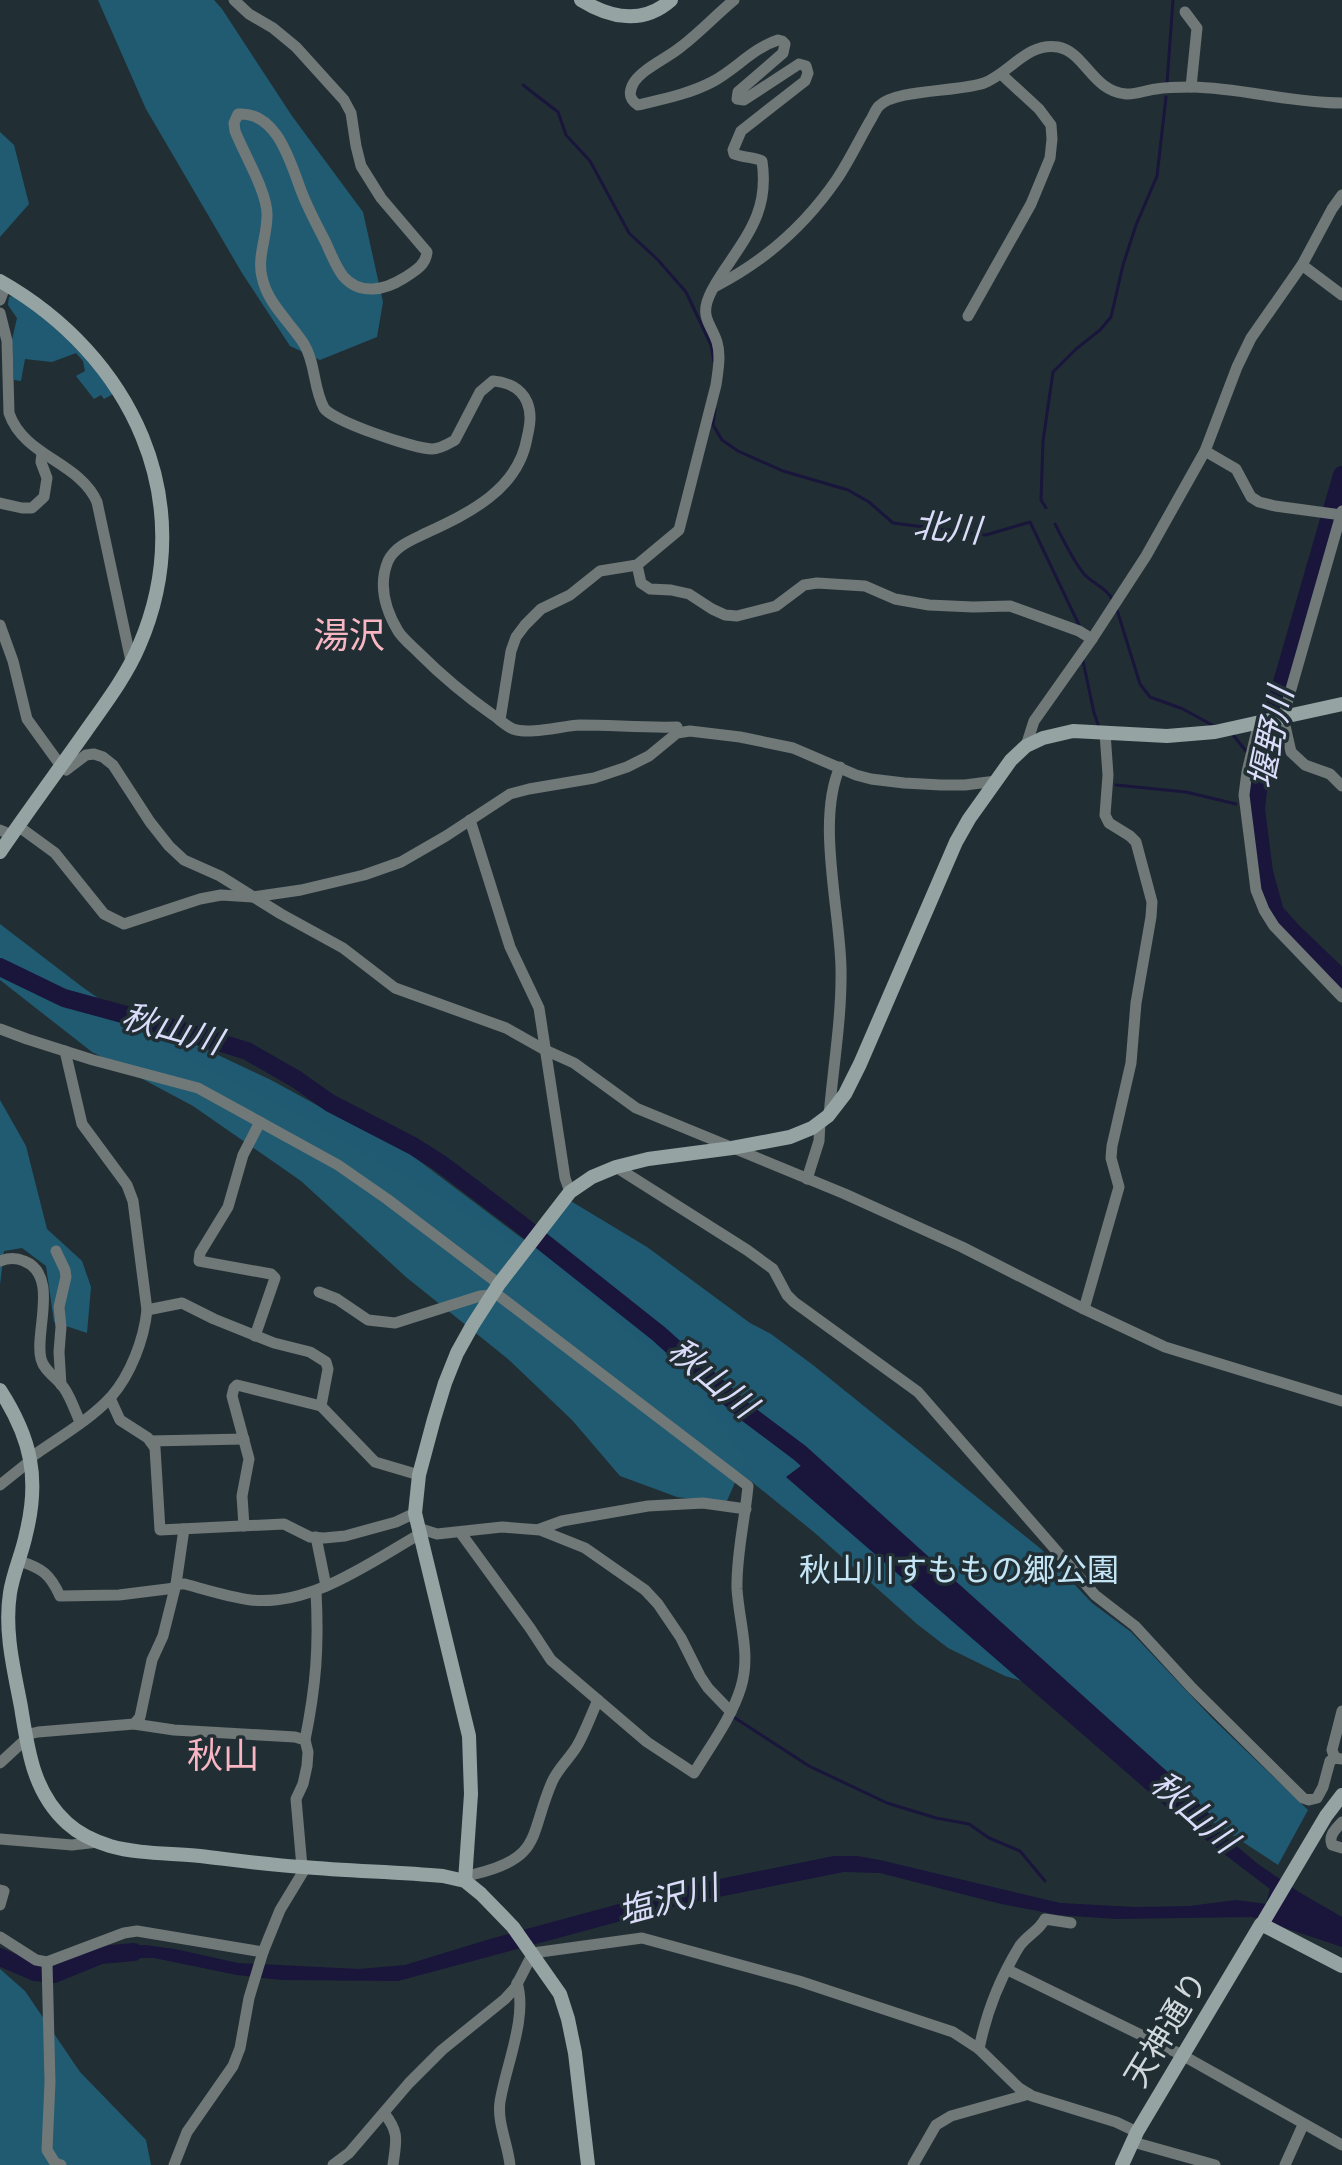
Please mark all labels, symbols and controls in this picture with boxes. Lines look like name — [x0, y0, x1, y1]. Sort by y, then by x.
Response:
water label: 北川 — [911, 501, 986, 556]
district label: 湯沢 — [313, 609, 385, 661]
water label: 堰野川 — [1236, 680, 1306, 793]
water label: 秋山川 — [116, 991, 231, 1067]
water label: 秋山川 — [657, 1326, 769, 1431]
park label: 秋山川すももの郷公園 — [799, 1547, 1119, 1593]
district label: 秋山 — [187, 1729, 259, 1781]
water label: 秋山川 — [1140, 1760, 1251, 1866]
water label: 塩沢川 — [612, 1862, 727, 1937]
street label: 天神通り — [1113, 1962, 1219, 2096]

